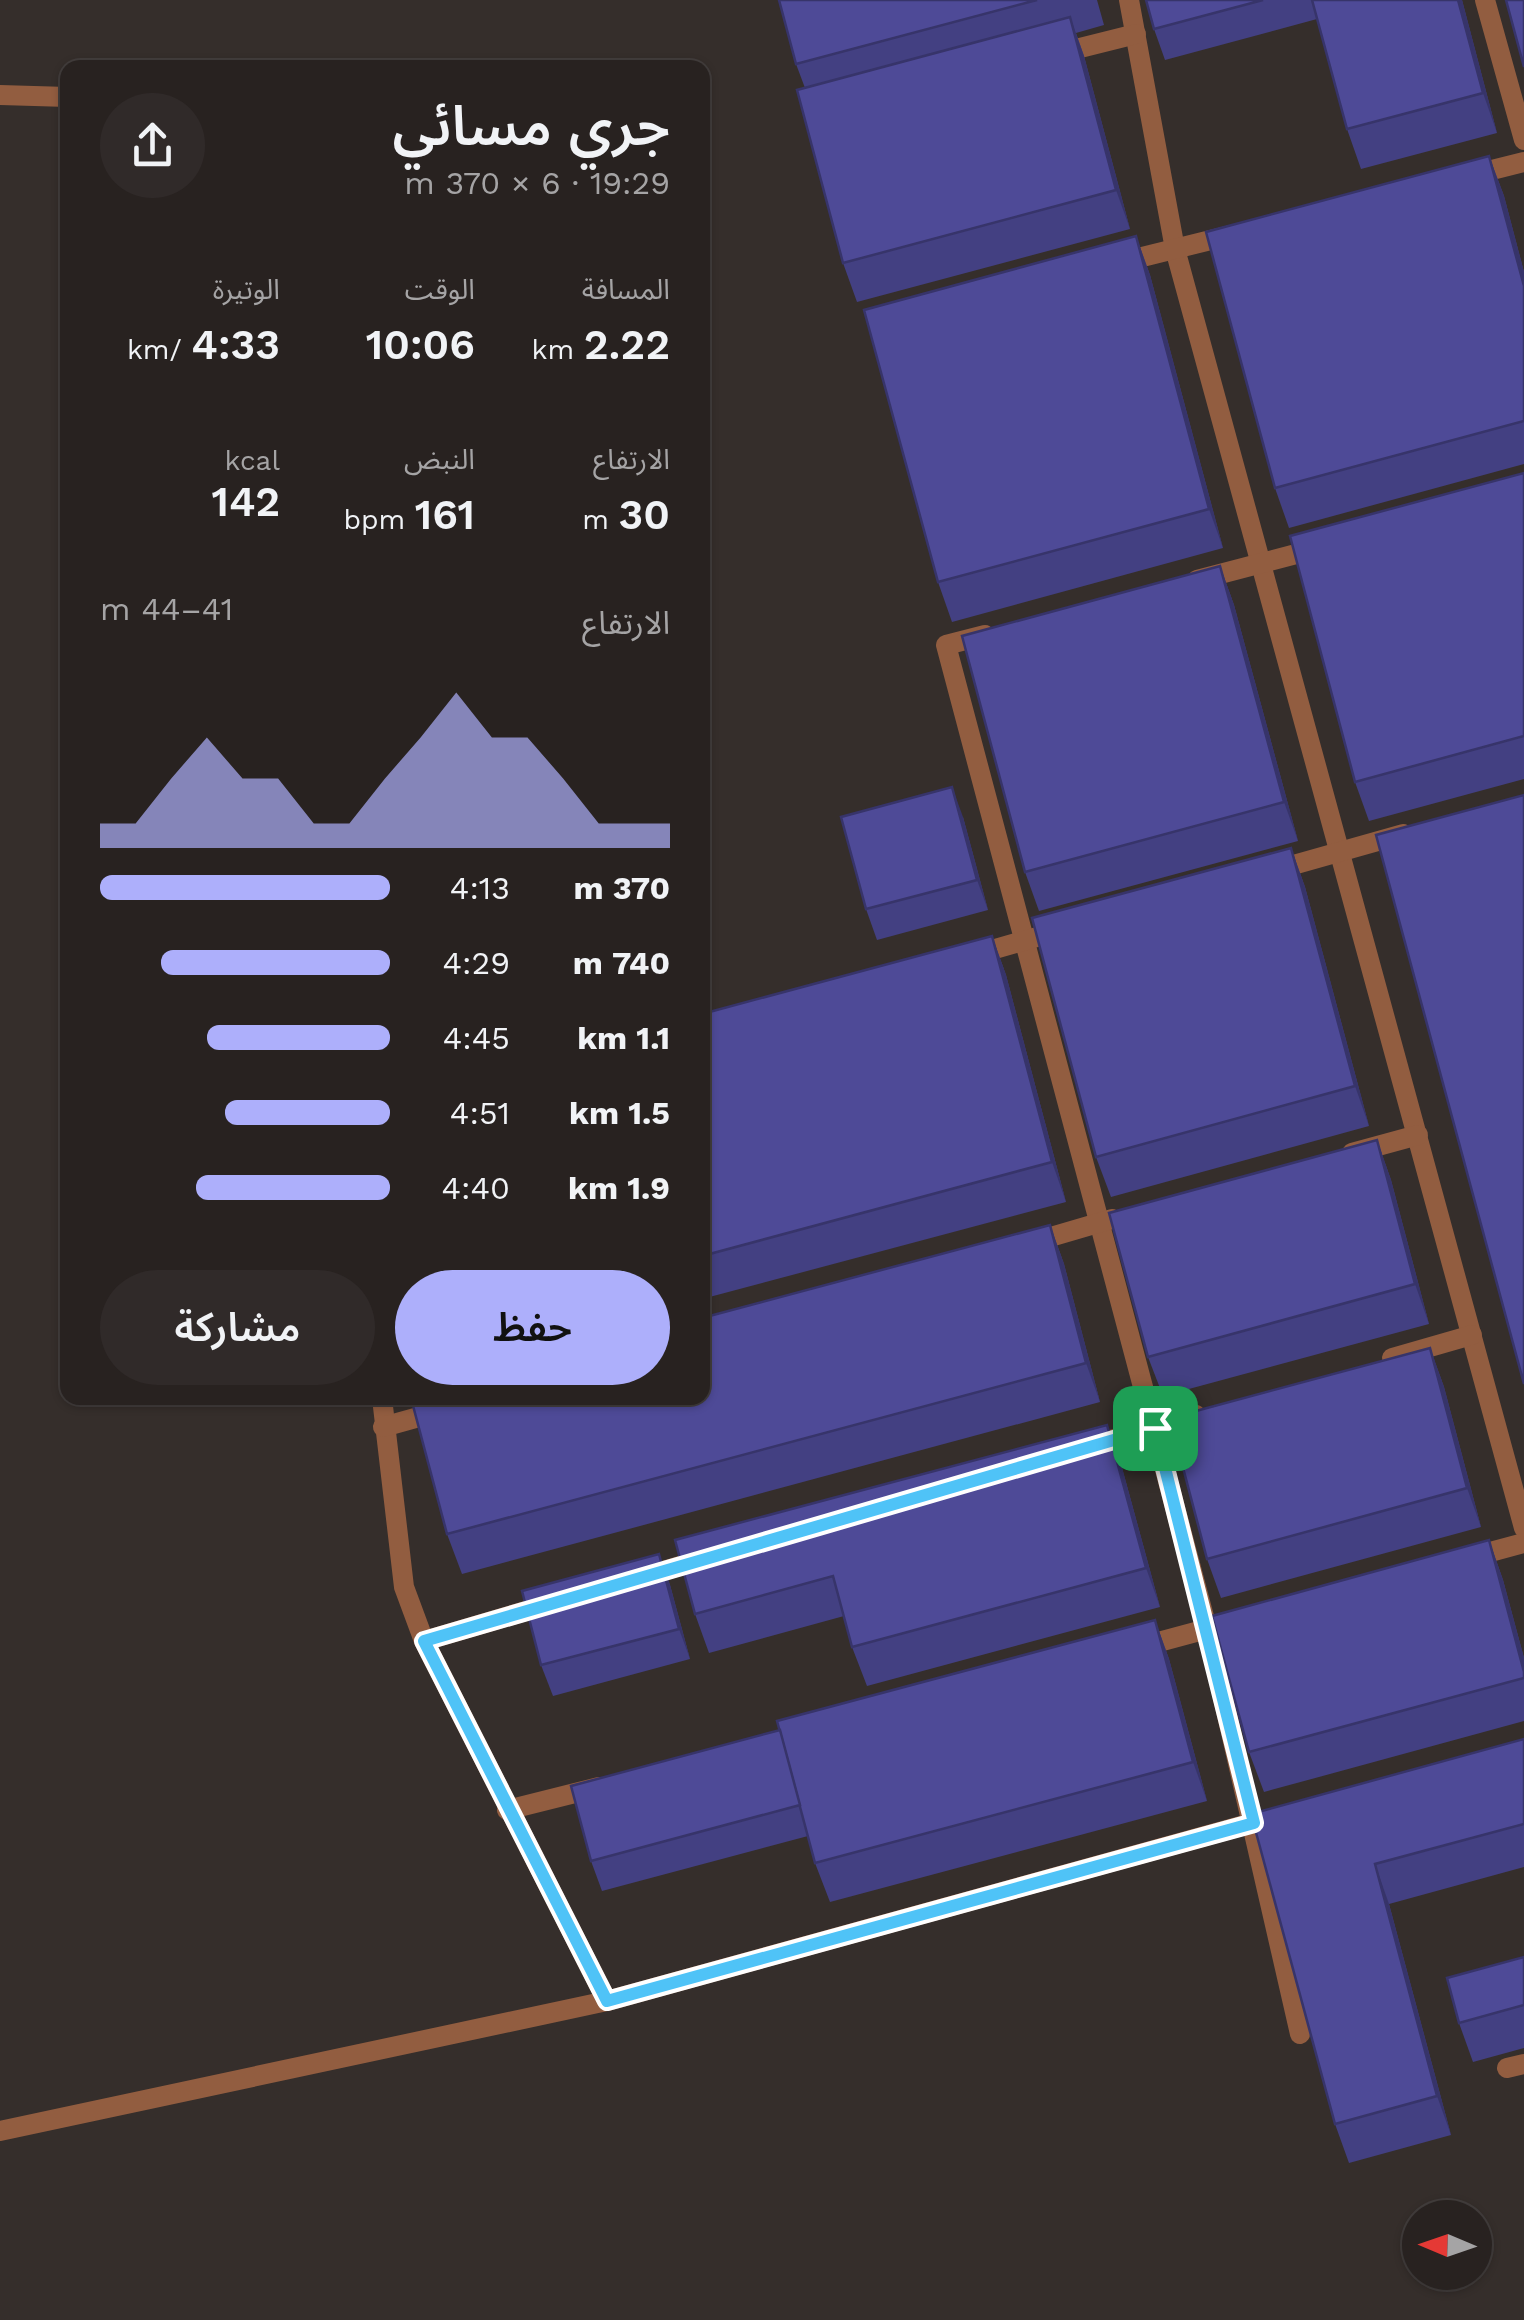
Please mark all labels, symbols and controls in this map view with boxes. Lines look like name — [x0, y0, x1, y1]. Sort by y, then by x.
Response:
button: share — [100, 93, 205, 198]
text: جري مسائي — [392, 94, 670, 158]
text: 19:29 · 6 × 370 m — [404, 164, 670, 202]
text: الوتيرة — [213, 273, 280, 306]
text: الوقت — [405, 273, 475, 306]
text: المسافة — [582, 273, 670, 306]
text: 4:33 — [191, 320, 280, 369]
text: 10:06 — [366, 320, 475, 369]
text: 2.22 — [584, 320, 670, 369]
text: /km — [127, 333, 191, 366]
text: km — [532, 333, 584, 366]
text: النبض — [404, 443, 475, 476]
text: الارتفاع — [593, 443, 670, 476]
text: kcal — [225, 444, 280, 477]
text: 142 — [211, 477, 280, 526]
text: 161 — [415, 490, 475, 539]
text: 30 — [619, 490, 670, 539]
text: bpm — [343, 503, 415, 536]
text: m — [582, 503, 619, 536]
text: 41–44 m — [100, 590, 233, 628]
text: الارتفاع — [582, 604, 670, 642]
text: 4:13 — [450, 869, 510, 907]
text: 370 m — [573, 869, 670, 907]
text: 4:29 — [443, 944, 510, 982]
text: 740 m — [573, 944, 670, 982]
text: 4:45 — [443, 1019, 510, 1057]
text: 1.1 km — [577, 1019, 670, 1057]
text: 4:51 — [450, 1094, 510, 1132]
text: 1.5 km — [569, 1094, 670, 1132]
text: 4:40 — [442, 1169, 510, 1207]
text: 1.9 km — [568, 1169, 670, 1207]
button: مشاركة — [100, 1270, 375, 1385]
button: حفظ — [395, 1270, 670, 1385]
pin — [1113, 1386, 1198, 1471]
icon: arrive — [1128, 1401, 1183, 1456]
north arrow — [1402, 2200, 1492, 2290]
map controls — [1402, 2200, 1492, 2290]

